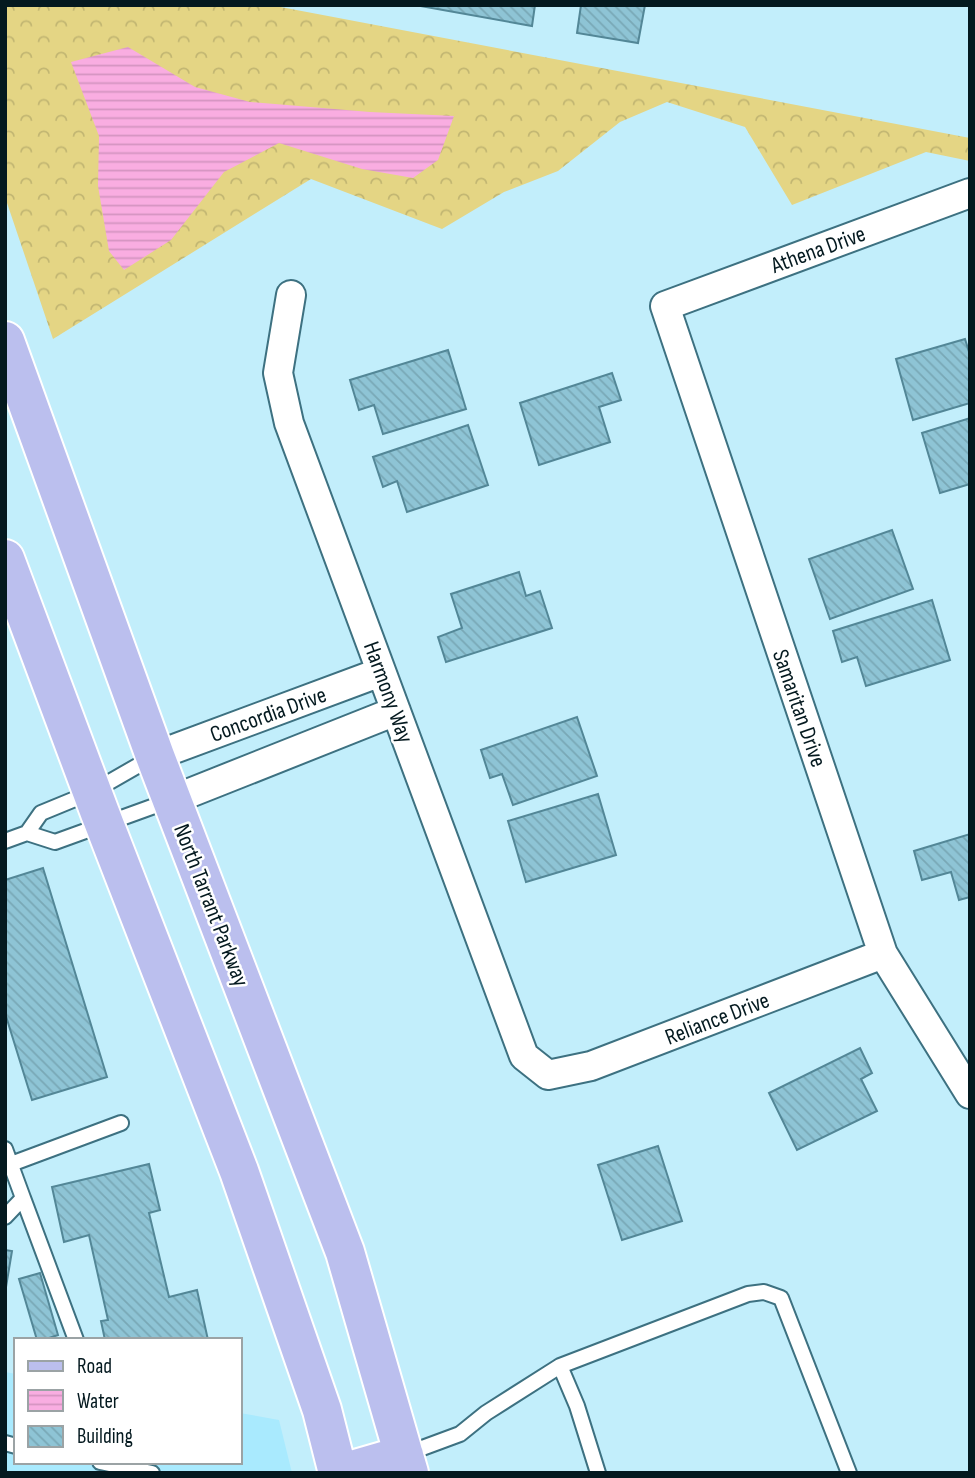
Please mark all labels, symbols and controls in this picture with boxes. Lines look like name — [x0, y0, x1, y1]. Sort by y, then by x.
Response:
street label: Athena Drive — [766, 220, 869, 280]
street label: Harmony Way — [357, 638, 419, 747]
street label: Samaritan Drive — [766, 646, 832, 771]
street label: Concordia Drive — [206, 681, 330, 749]
street label: North Tarrant Parkway — [167, 820, 255, 991]
street label: Reliance Drive — [661, 986, 773, 1052]
legend — [14, 1338, 242, 1464]
text: Road — [77, 1354, 112, 1379]
text: Water — [77, 1389, 119, 1414]
text: Building — [77, 1424, 133, 1449]

